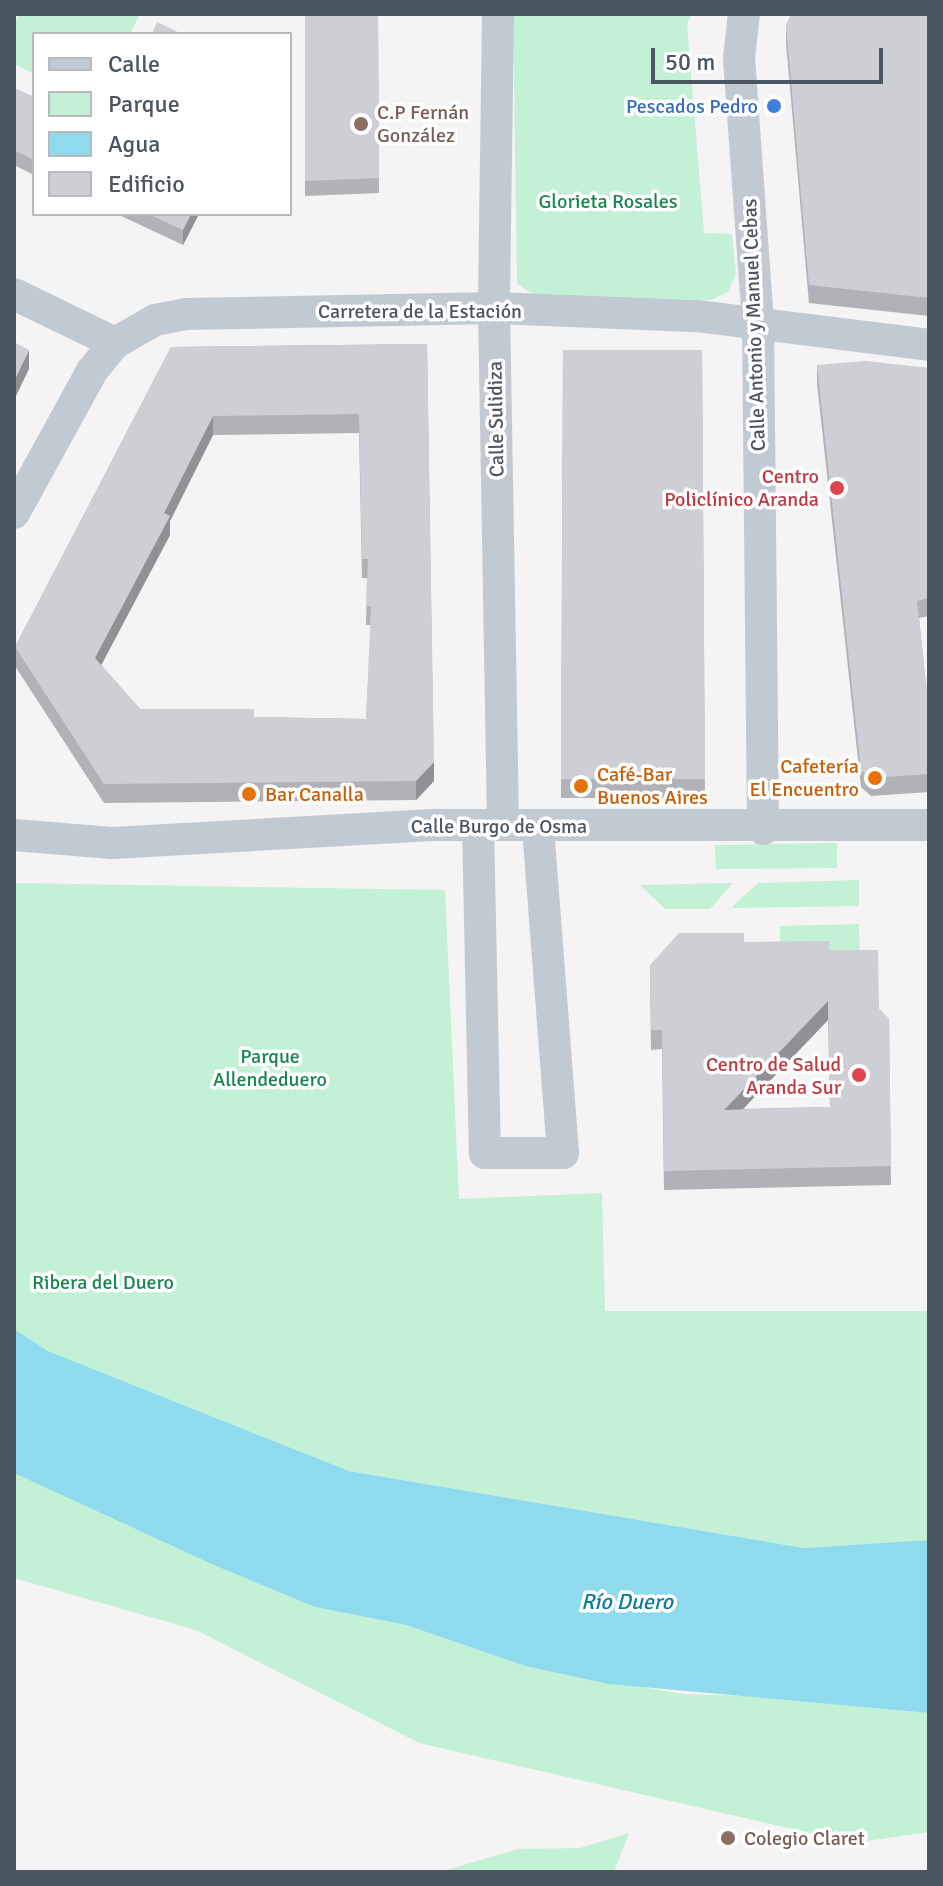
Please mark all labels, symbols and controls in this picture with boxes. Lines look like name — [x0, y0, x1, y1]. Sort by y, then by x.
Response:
legend — [32, 32, 292, 216]
scale bar — [655, 32, 887, 82]
text: 50 m — [665, 47, 715, 77]
text: Calle — [108, 49, 160, 79]
text: Parque — [108, 89, 180, 119]
place label: Pescados Pedro — [626, 94, 758, 118]
marker: Pescados Pedro — [765, 97, 783, 115]
place label: C.P Fernán González — [377, 100, 469, 147]
marker: C.P Fernán González — [352, 115, 370, 133]
text: Agua — [108, 129, 160, 159]
text: Edificio — [108, 169, 185, 199]
park label: Glorieta Rosales — [538, 189, 678, 213]
street label: Calle Antonio y Manuel Cebas — [738, 198, 770, 452]
street label: Carretera de la Estación — [318, 299, 522, 323]
street label: Calle Sulidiza — [483, 361, 509, 477]
place label: Centro Policlínico Aranda — [664, 464, 819, 511]
marker: Centro Policlínico Aranda — [826, 477, 848, 499]
place label: Cafetería El Encuentro — [750, 754, 859, 801]
place label: Café-Bar Buenos Aires — [597, 762, 708, 809]
marker: Cafetería El Encuentro — [866, 769, 884, 787]
marker: Café-Bar Buenos Aires — [572, 777, 590, 795]
place label: Bar Canalla — [265, 782, 364, 806]
marker: Bar Canalla — [240, 785, 258, 803]
street label: Calle Burgo de Osma — [411, 814, 587, 838]
park label: Parque Allendeduero — [213, 1045, 327, 1092]
place label: Centro de Salud Aranda Sur — [706, 1052, 841, 1099]
marker: Centro de Salud Aranda Sur — [848, 1064, 870, 1086]
park label: Ribera del Duero — [32, 1270, 174, 1294]
water label: Río Duero — [581, 1589, 673, 1615]
place label: Colegio Claret — [744, 1826, 865, 1850]
marker: Colegio Claret — [719, 1829, 737, 1847]

